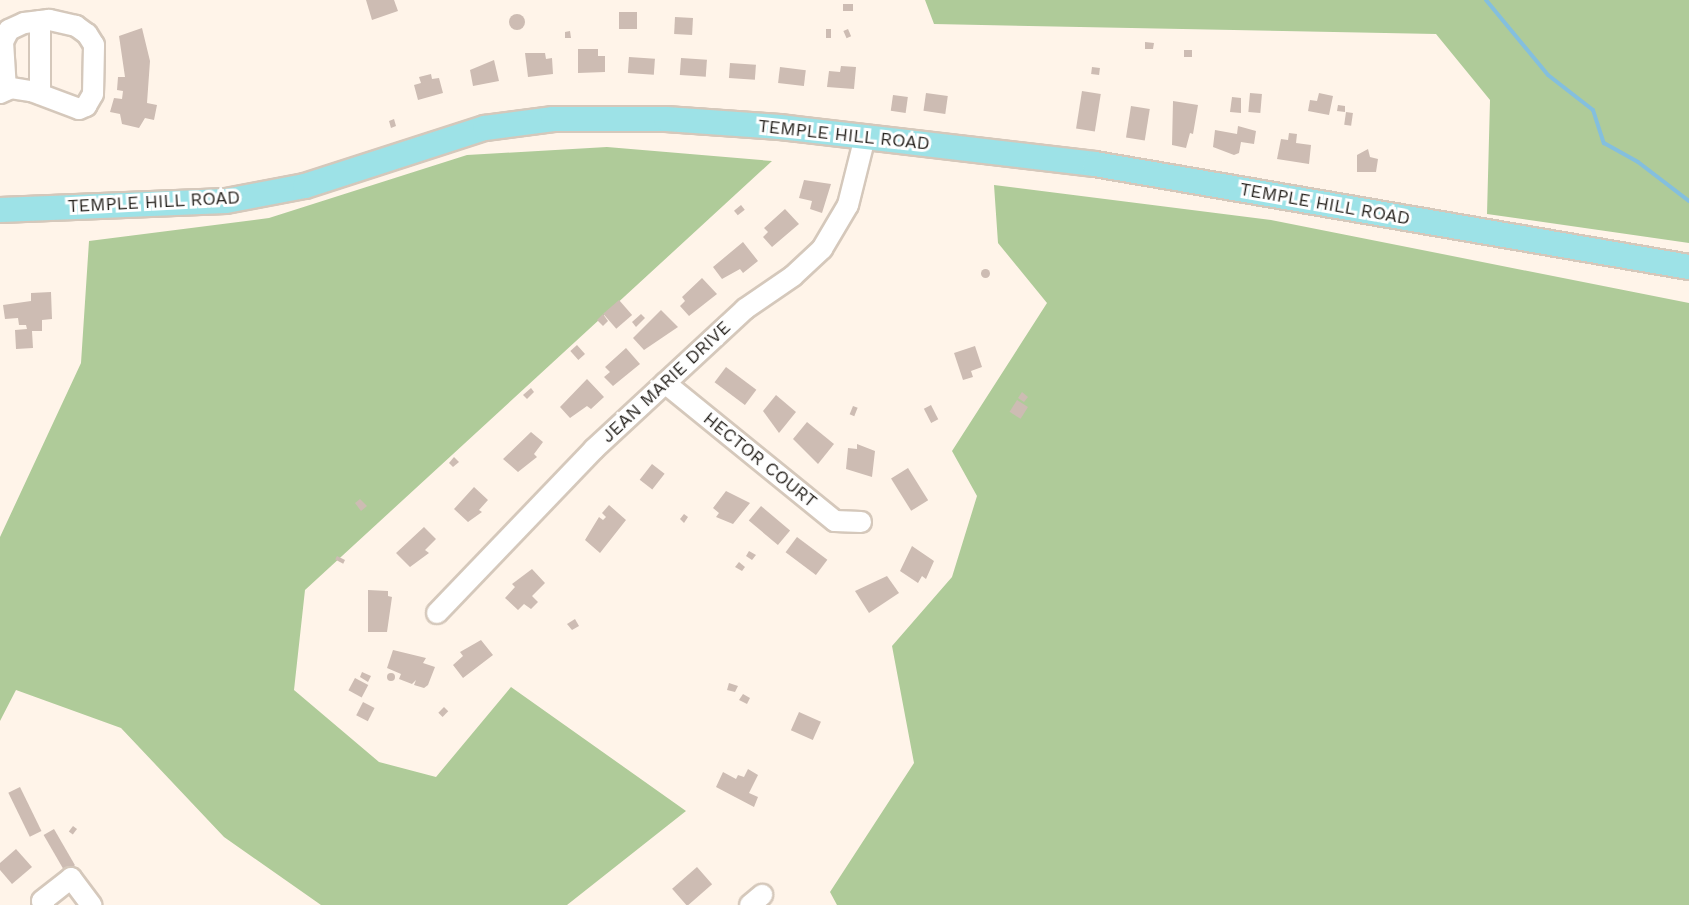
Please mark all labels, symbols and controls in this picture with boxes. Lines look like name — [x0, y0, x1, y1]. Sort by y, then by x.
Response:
street label: TEMPLE HILL ROAD — [757, 115, 931, 155]
street label: TEMPLE HILL ROAD — [1238, 178, 1412, 230]
street label: TEMPLE HILL ROAD — [67, 187, 241, 217]
street label: JEAN MARIE DRIVE — [597, 317, 735, 447]
street label: HECTOR COURT — [699, 408, 821, 512]

